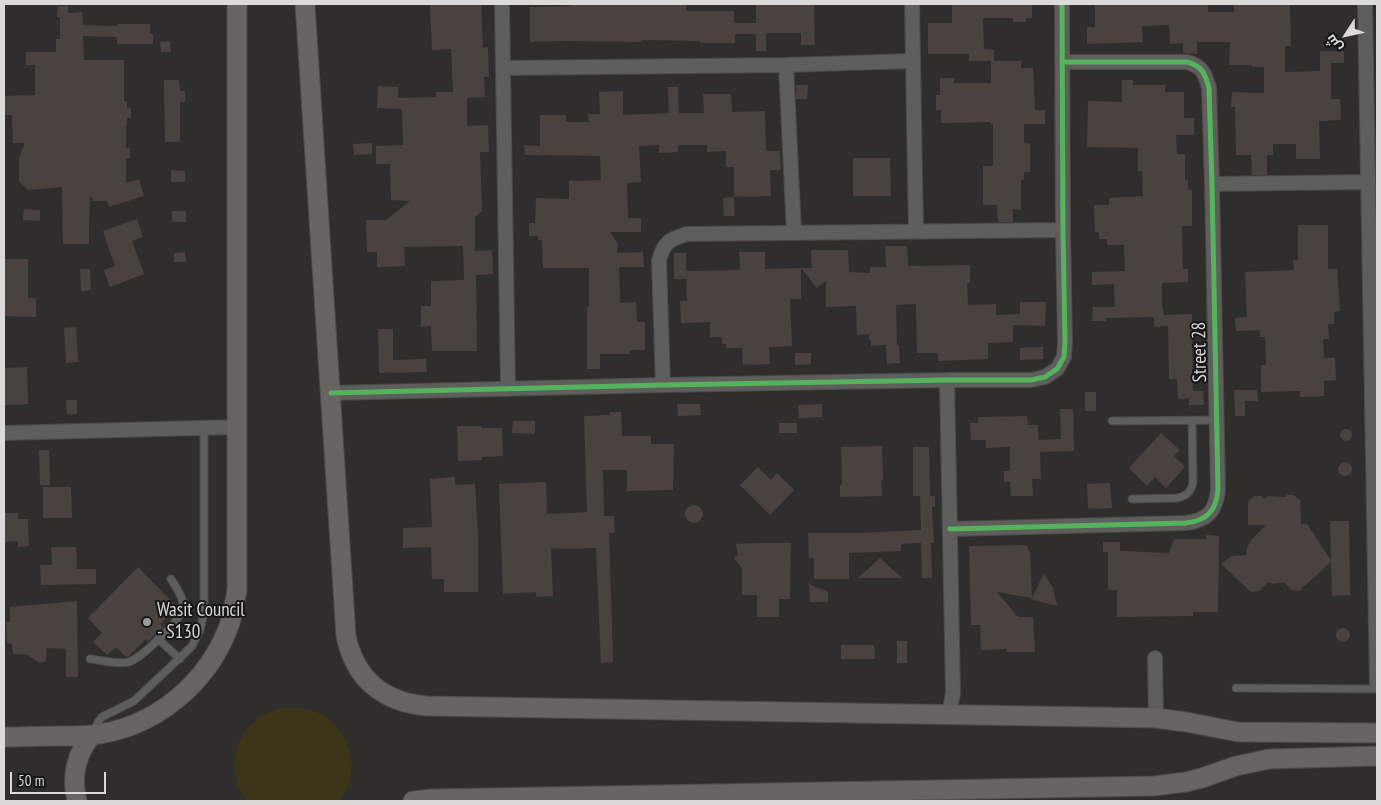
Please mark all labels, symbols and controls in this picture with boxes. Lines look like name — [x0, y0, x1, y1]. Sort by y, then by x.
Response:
north arrow — [1321, 10, 1371, 60]
text: ش — [1321, 31, 1346, 56]
street label: Street 28 — [1188, 322, 1212, 382]
place label: Wasit Council - S130 — [157, 600, 245, 644]
marker: Wasit Council - S130 — [141, 616, 153, 628]
scale bar — [12, 762, 109, 794]
text: 50 m — [18, 771, 44, 790]

